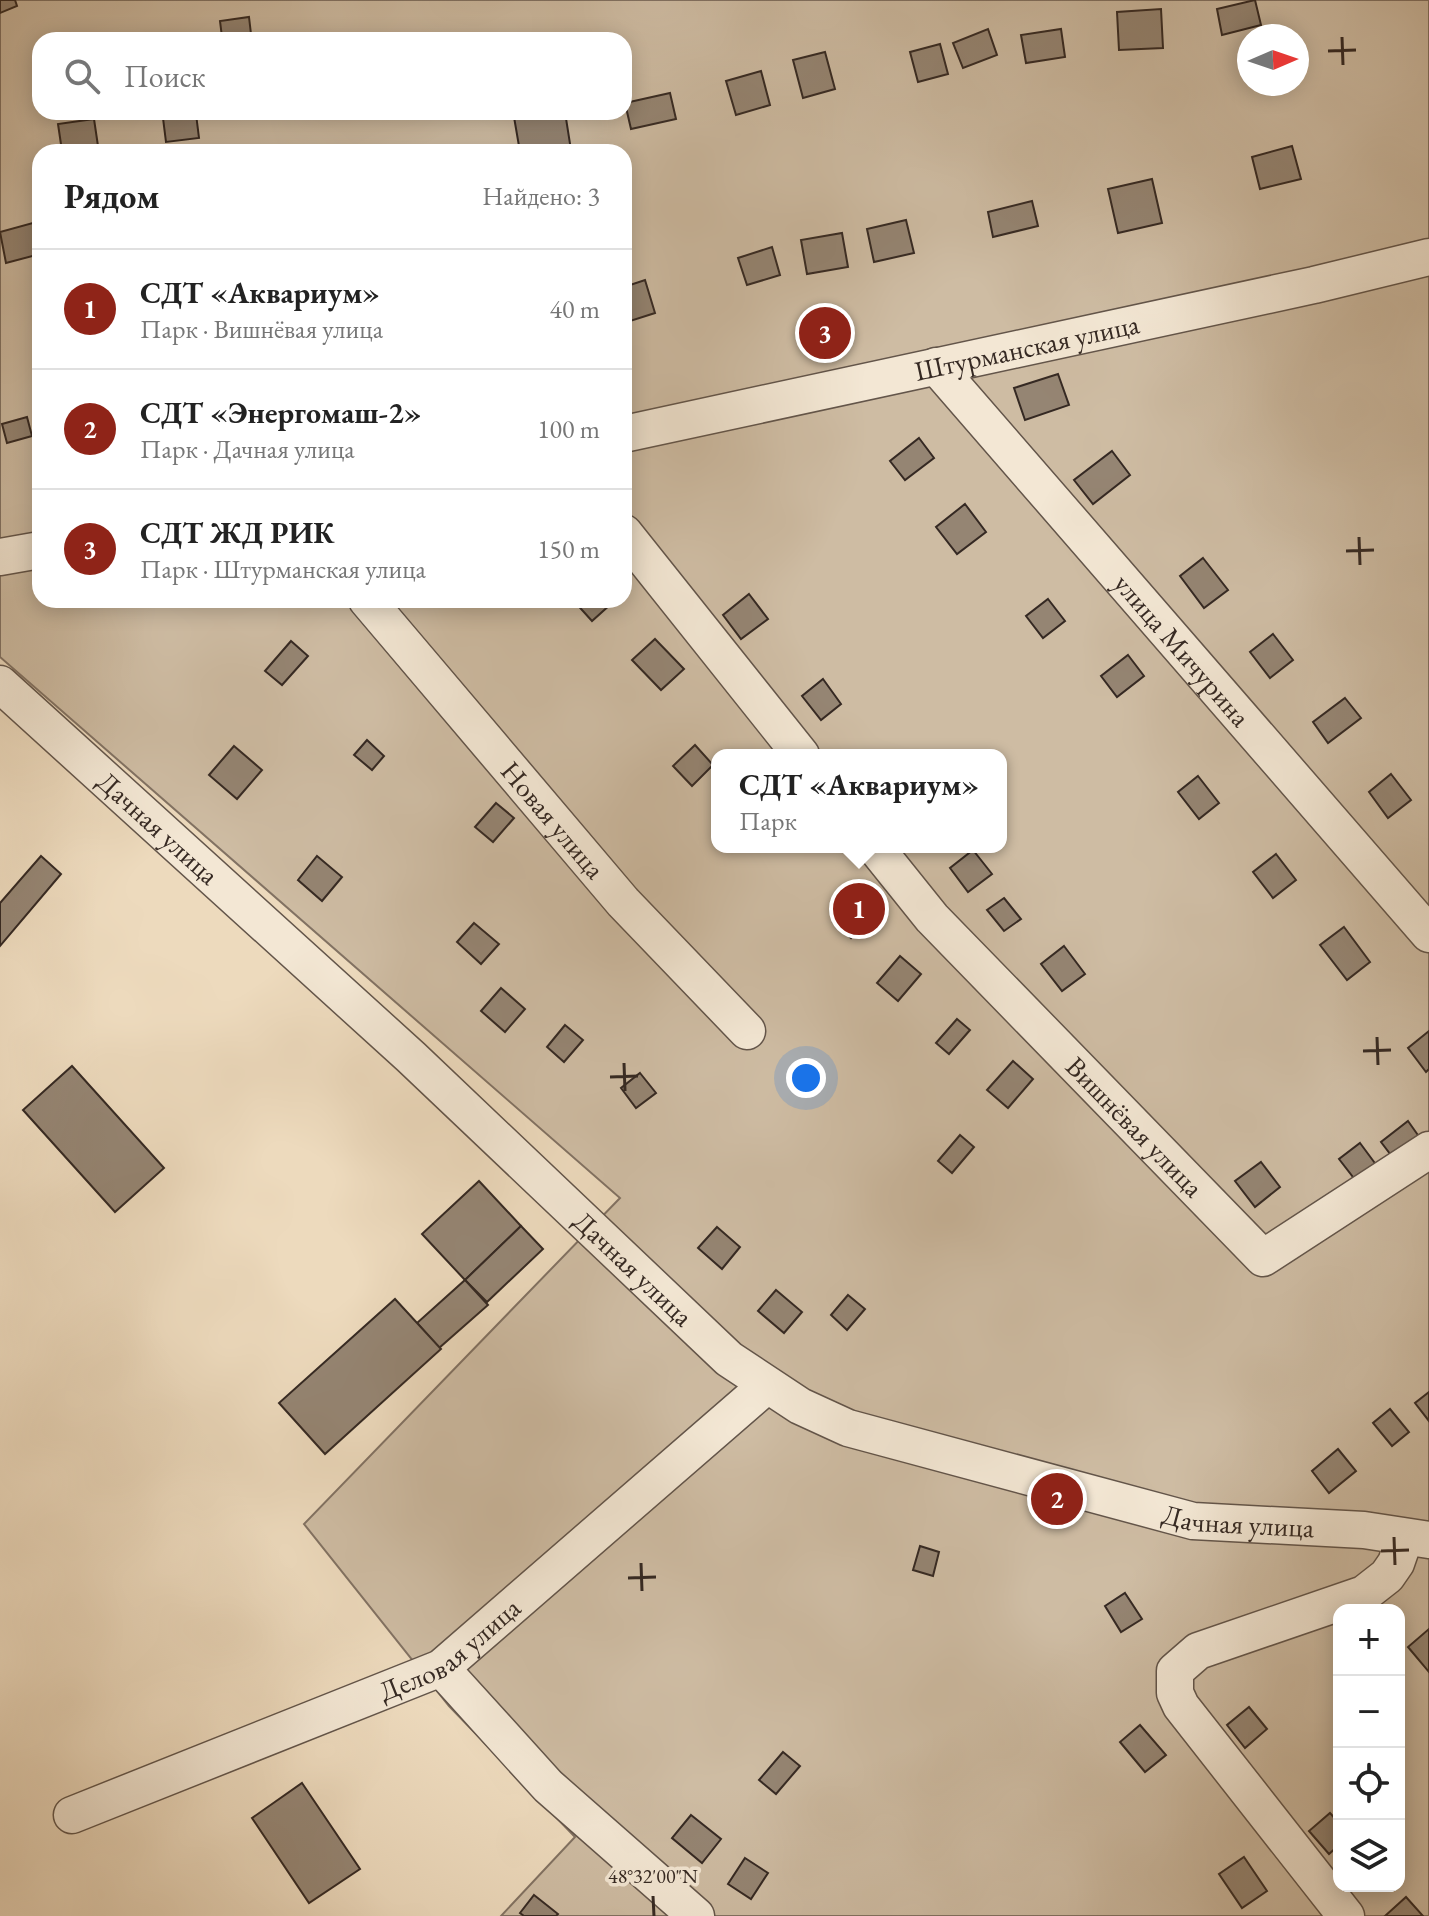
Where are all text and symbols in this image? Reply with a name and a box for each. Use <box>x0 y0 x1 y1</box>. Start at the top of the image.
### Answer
north arrow <box>1237 24 1309 96</box>
search box <box>32 32 632 120</box>
icon: search <box>60 54 104 98</box>
text: Поиск <box>124 57 206 96</box>
text: Рядом <box>64 174 159 218</box>
text: Найдено: 3 <box>482 179 600 213</box>
text: СДТ «Аквариум» <box>140 273 380 312</box>
text: 1 <box>83 292 97 326</box>
text: 40 m <box>550 292 600 326</box>
pin: 3 <box>799 303 851 363</box>
street label: Штурманская улица <box>911 305 1143 389</box>
text: Парк · Вишнёвая улица <box>140 312 383 346</box>
text: СДТ «Энергомаш-2» <box>140 393 421 432</box>
text: 2 <box>83 412 97 446</box>
text: 100 m <box>537 412 600 446</box>
text: Парк · Дачная улица <box>140 432 355 466</box>
text: СДТ ЖД РИК <box>140 513 334 552</box>
text: 3 <box>83 532 97 566</box>
text: 150 m <box>537 532 600 566</box>
text: Парк · Штурманская улица <box>140 552 426 586</box>
street label: улица Мичурина <box>1106 566 1259 734</box>
popup <box>711 749 1007 853</box>
street label: Новая улица <box>493 753 614 887</box>
street label: Дачная улица <box>90 763 228 893</box>
text: СДТ «Аквариум» <box>739 765 979 804</box>
text: Парк <box>739 804 797 838</box>
pin: 1 <box>833 879 885 939</box>
street label: Вишнёвая улица <box>1058 1048 1212 1205</box>
your location <box>786 1058 826 1098</box>
street label: Дачная улица <box>566 1203 702 1334</box>
pin: 2 <box>1031 1469 1083 1529</box>
street label: Дачная улица <box>1158 1496 1316 1545</box>
street label: Деловая улица <box>373 1589 528 1709</box>
map controls <box>1333 1604 1405 1892</box>
button: + <box>1333 1604 1405 1676</box>
button: − <box>1333 1676 1405 1748</box>
button: locate <box>1333 1748 1405 1820</box>
button: layers <box>1333 1820 1405 1892</box>
text: 48°32'00"N <box>608 1863 698 1889</box>

